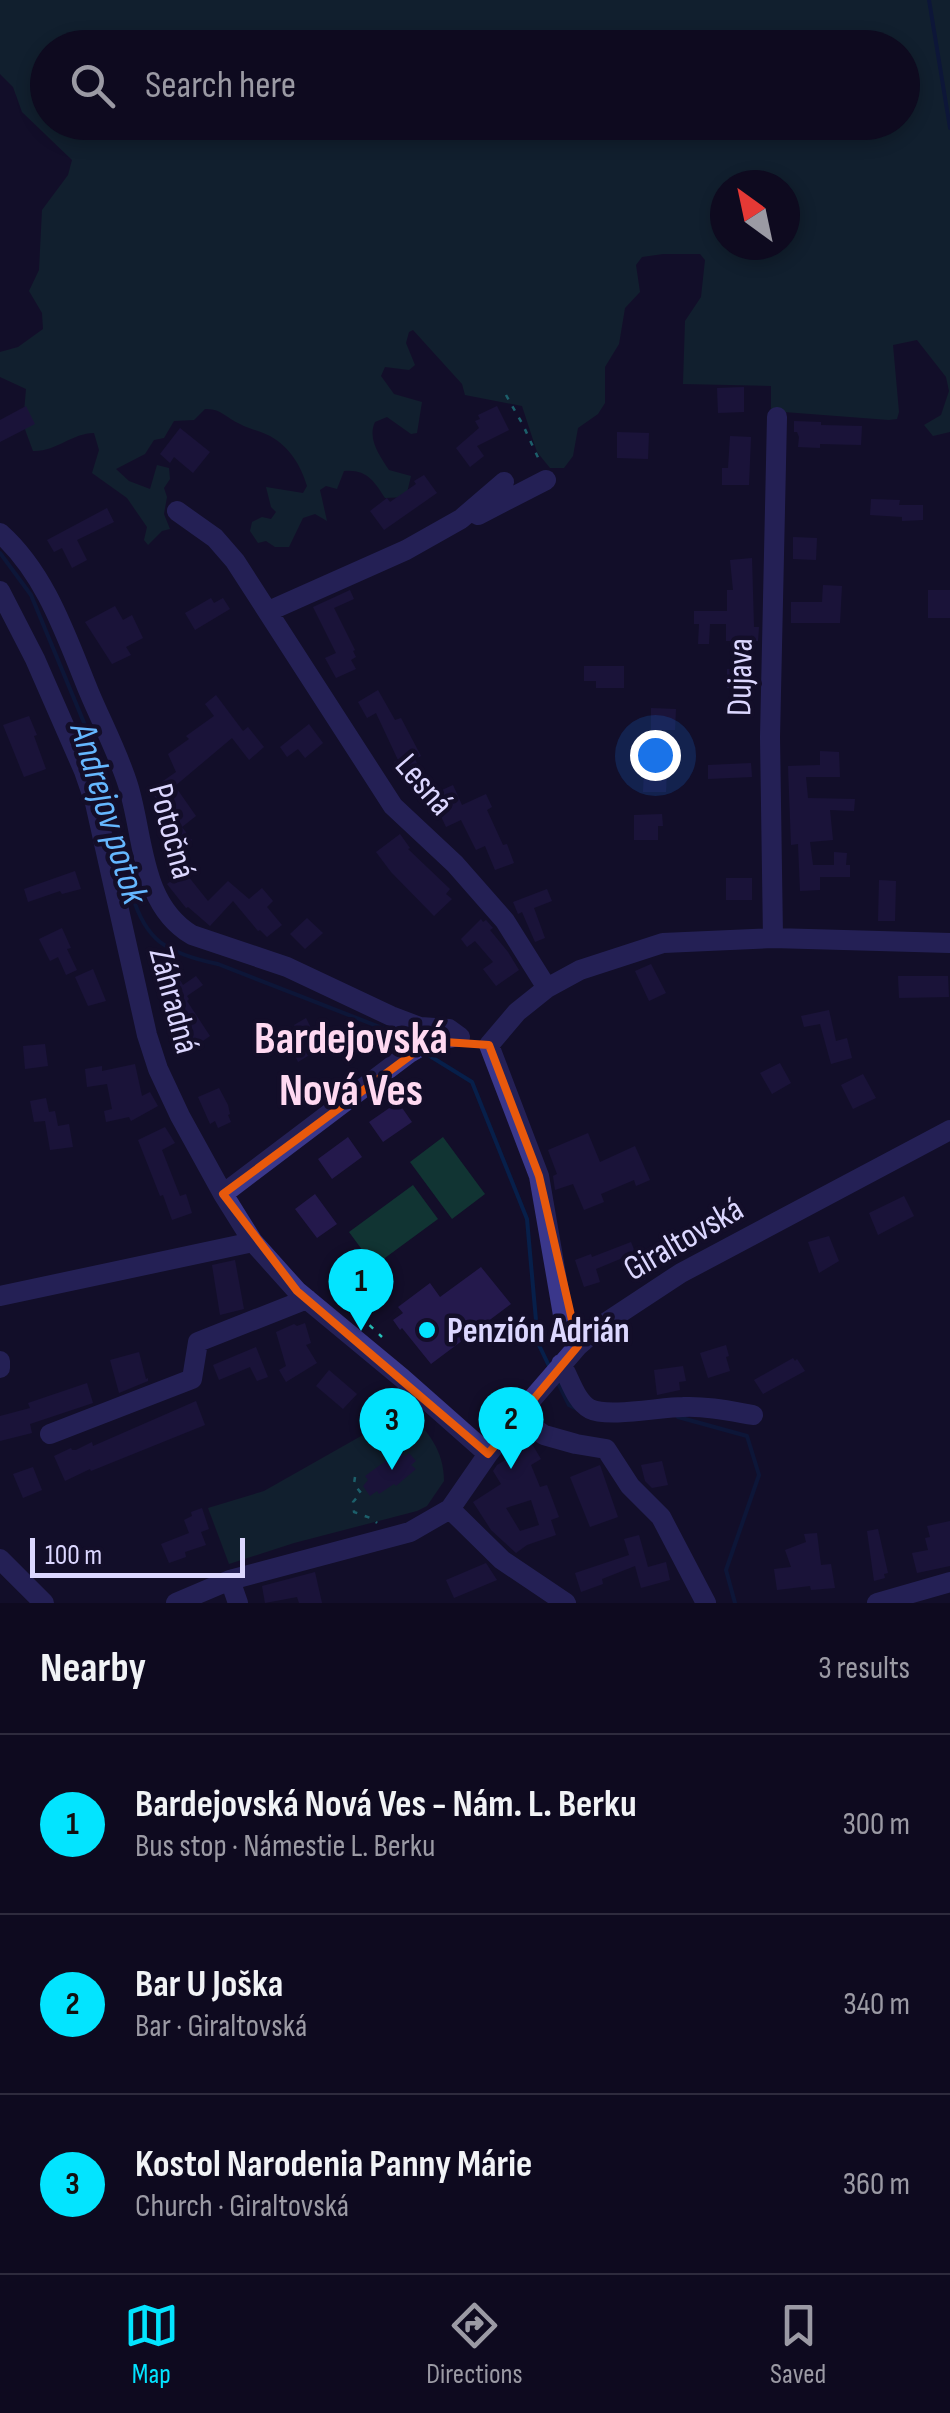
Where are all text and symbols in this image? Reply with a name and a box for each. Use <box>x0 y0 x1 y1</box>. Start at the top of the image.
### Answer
search box <box>30 30 920 140</box>
icon: search <box>65 58 120 113</box>
text: Search here <box>145 63 296 108</box>
north arrow <box>710 170 800 260</box>
street label: Dujava <box>718 638 763 716</box>
water label: Andrejov potok <box>59 716 158 911</box>
your location <box>630 730 681 781</box>
street label: Lesná <box>385 745 462 825</box>
street label: Potočná <box>138 779 205 884</box>
street label: Záhradná <box>139 942 208 1058</box>
district label: Bardejovská Nová Ves <box>254 1012 448 1119</box>
street label: Giraltovská <box>616 1188 751 1291</box>
pin: 1 <box>328 1248 394 1331</box>
place label: Penzión Adrián <box>447 1310 630 1353</box>
marker: Penzión Adrián <box>416 1319 438 1341</box>
pin: 2 <box>478 1386 544 1469</box>
pin: 3 <box>360 1388 424 1470</box>
scale bar <box>30 1533 245 1578</box>
text: 100 m <box>45 1539 102 1572</box>
text: Nearby <box>40 1643 146 1694</box>
text: 3 results <box>818 1649 910 1688</box>
text: Bardejovská Nová Ves - Nám. L. Berku <box>135 1782 637 1827</box>
text: 1 <box>66 1805 79 1844</box>
text: 300 m <box>842 1805 910 1844</box>
text: Bus stop · Námestie L. Berku <box>135 1827 435 1866</box>
text: Bar U Joška <box>135 1962 283 2007</box>
text: 2 <box>65 1985 80 2024</box>
text: 340 m <box>843 1985 910 2024</box>
text: Bar · Giraltovská <box>135 2007 307 2046</box>
text: Kostol Narodenia Panny Márie <box>135 2142 532 2187</box>
text: 3 <box>65 2165 80 2204</box>
text: 360 m <box>843 2165 910 2204</box>
text: Church · Giraltovská <box>135 2187 349 2226</box>
tab: Map <box>124 2298 179 2391</box>
tab: Directions <box>426 2298 523 2391</box>
tab: Saved <box>770 2298 826 2391</box>

